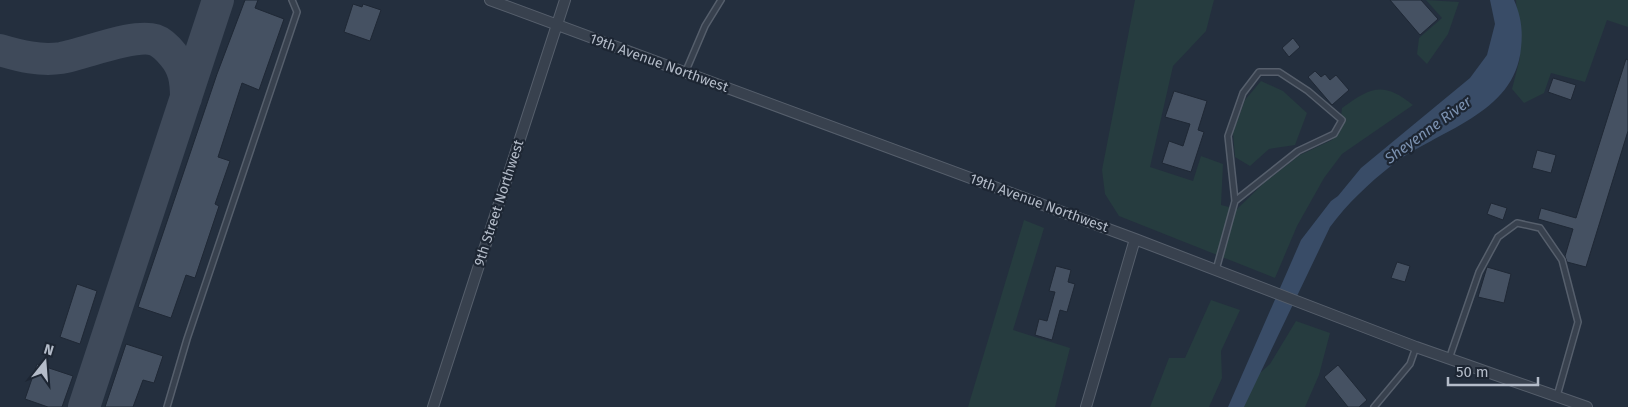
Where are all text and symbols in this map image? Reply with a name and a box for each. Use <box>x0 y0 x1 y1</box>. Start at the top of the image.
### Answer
street label: 19th Avenue Northwest <box>587 30 731 96</box>
water label: Sheyenne River <box>1380 92 1476 168</box>
street label: 9th Street Northwest <box>471 137 528 268</box>
street label: 19th Avenue Northwest <box>967 170 1111 236</box>
north arrow <box>20 337 70 387</box>
text: N <box>42 341 56 360</box>
scale bar <box>1448 354 1538 386</box>
text: 50 m <box>1456 363 1489 381</box>

